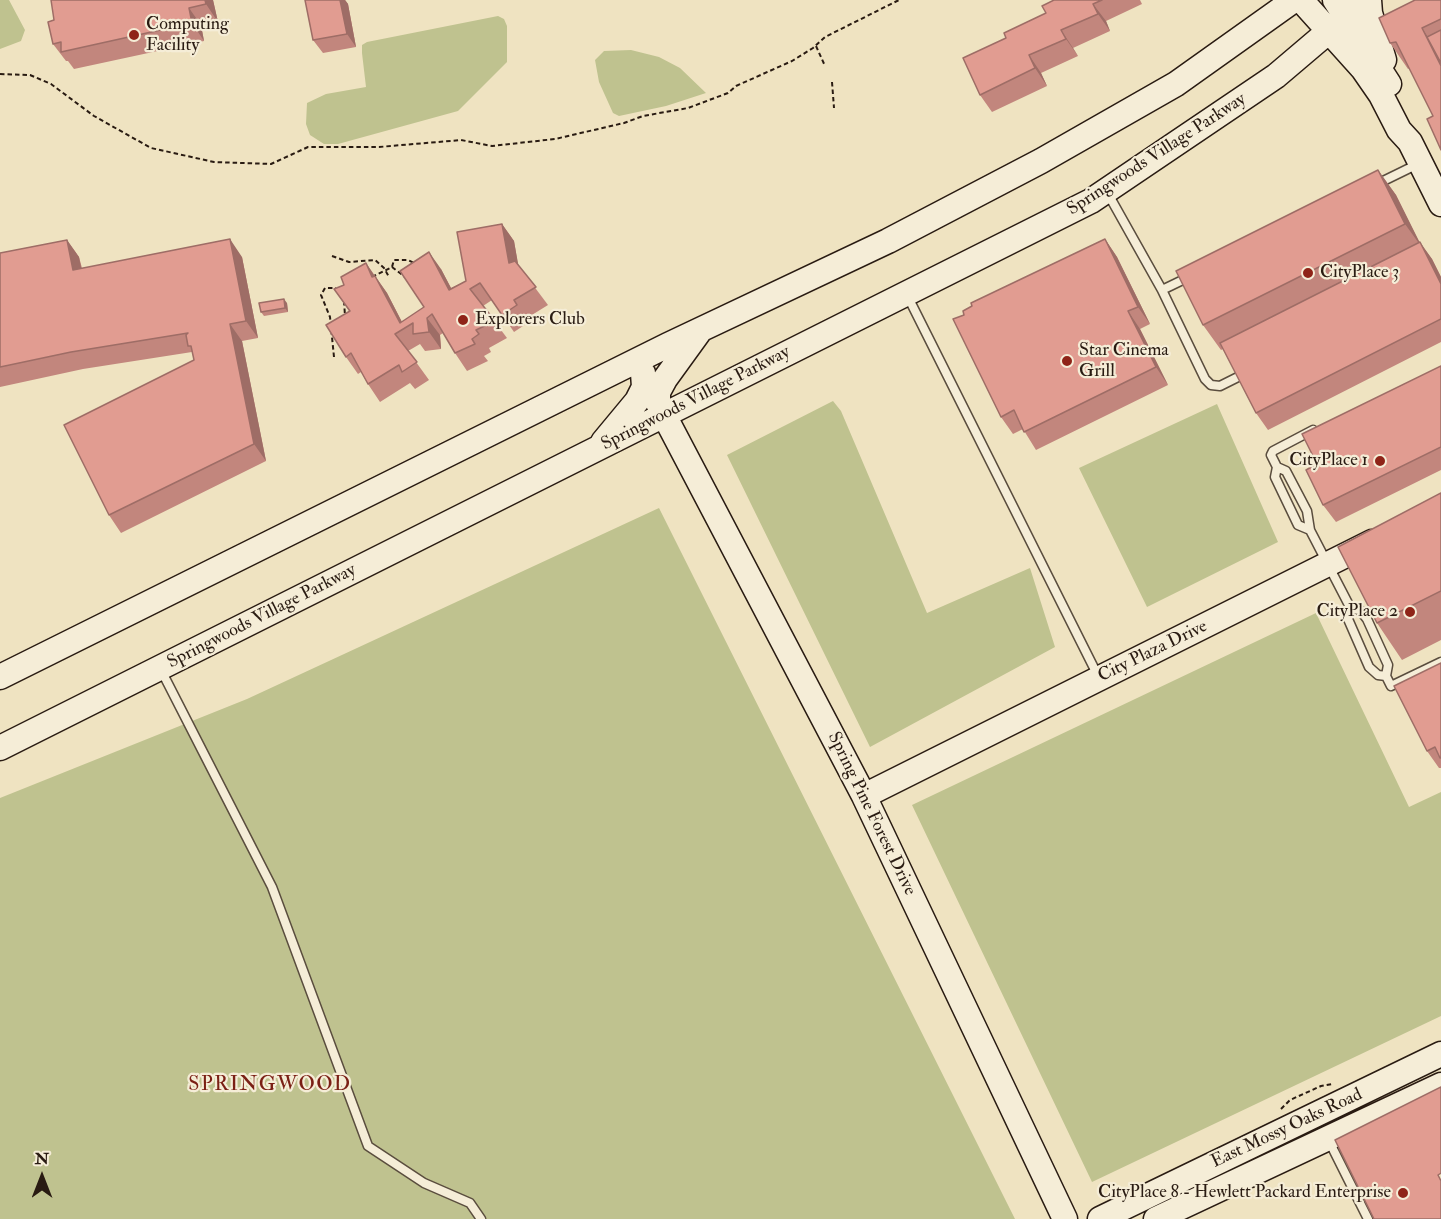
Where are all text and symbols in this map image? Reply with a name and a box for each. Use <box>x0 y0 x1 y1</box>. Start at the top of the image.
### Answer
place label: Computing Facility <box>146 14 229 57</box>
marker: Computing Facility <box>127 28 141 42</box>
street label: Springwoods Village Parkway <box>1064 89 1250 221</box>
place label: CityPlace 3 <box>1320 262 1399 284</box>
marker: CityPlace 3 <box>1301 266 1315 280</box>
place label: Explorers Club <box>475 309 585 331</box>
marker: Explorers Club <box>456 313 470 327</box>
place label: Star Cinema Grill <box>1079 340 1169 382</box>
street label: Springwoods Village Parkway <box>598 342 794 456</box>
marker: Star Cinema Grill <box>1060 354 1074 368</box>
place label: CityPlace 1 <box>1289 450 1368 472</box>
marker: CityPlace 1 <box>1373 454 1387 468</box>
street label: Springwoods Village Parkway <box>164 560 360 674</box>
place label: CityPlace 2 <box>1317 601 1398 623</box>
marker: CityPlace 2 <box>1403 605 1417 619</box>
street label: City Plaza Drive <box>1095 616 1211 688</box>
street label: Spring Pine Forest Drive <box>822 729 920 899</box>
district label: SPRINGWOOD <box>188 1074 352 1098</box>
street label: East Mossy Oaks Road <box>1208 1085 1366 1173</box>
north arrow <box>12 1147 72 1207</box>
text: N <box>35 1149 49 1169</box>
place label: CityPlace 8 - Hewlett Packard Enterprise <box>1098 1182 1391 1204</box>
marker: CityPlace 8 - Hewlett Packard Enterprise <box>1396 1186 1410 1200</box>

